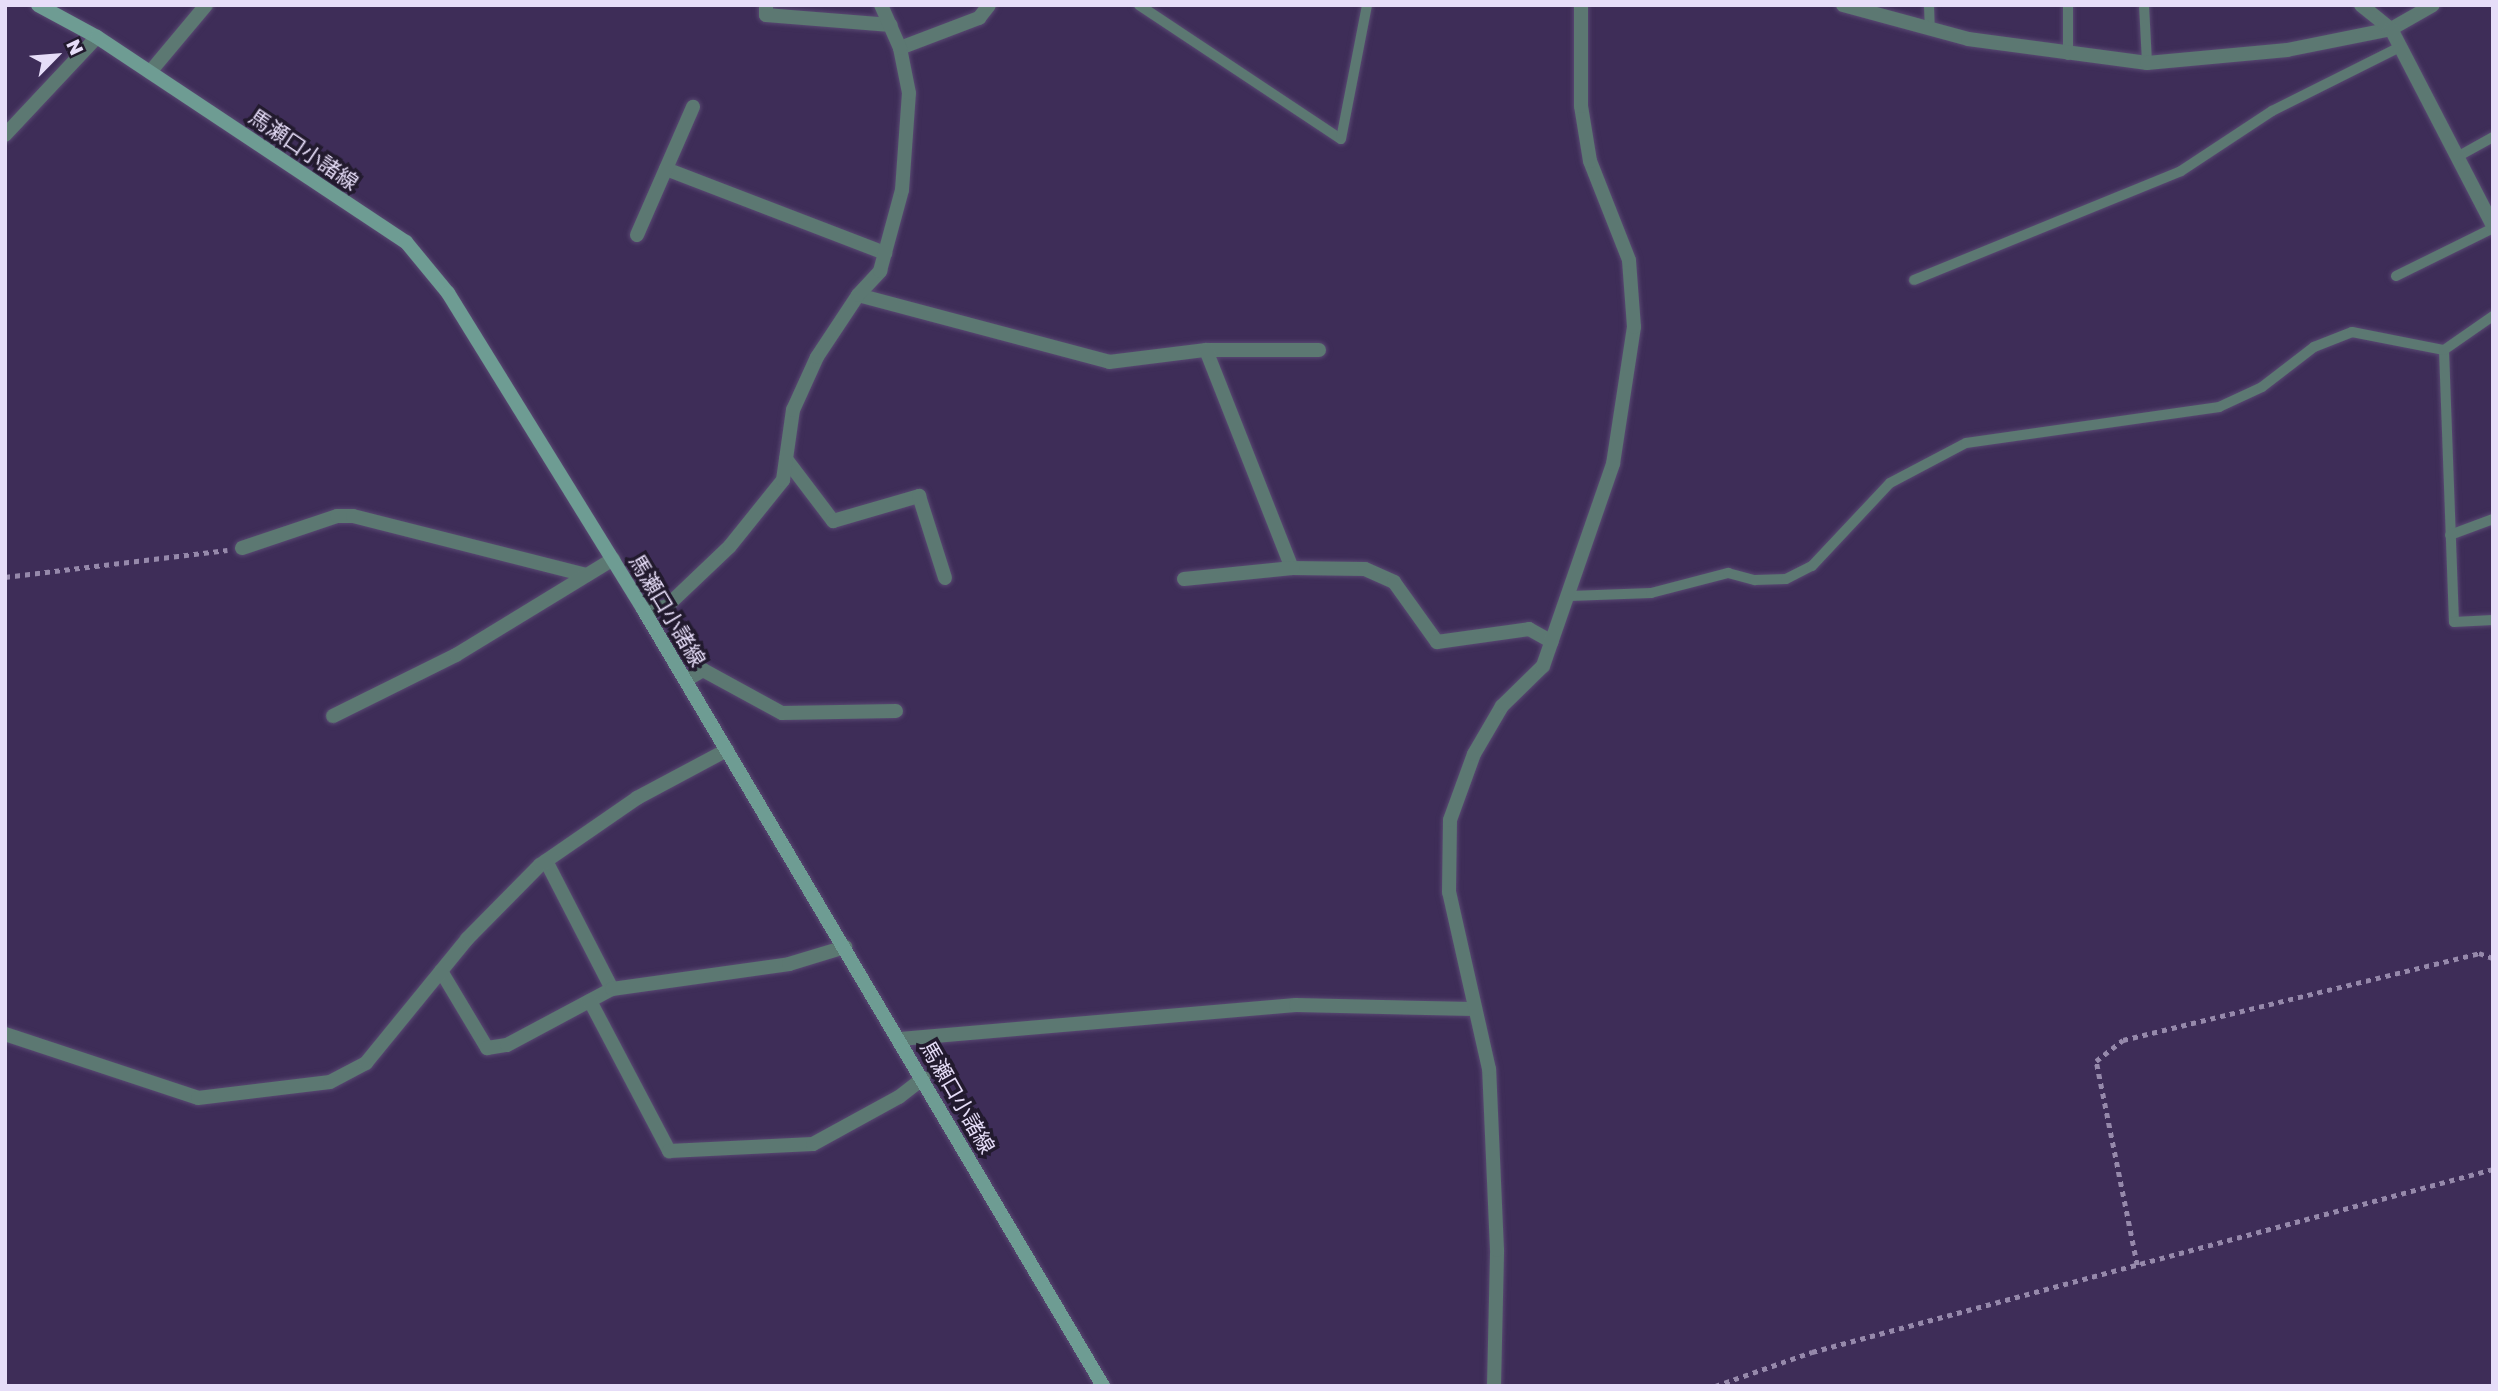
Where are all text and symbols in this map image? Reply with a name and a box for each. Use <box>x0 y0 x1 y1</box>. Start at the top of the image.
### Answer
north arrow <box>21 21 91 91</box>
text: N <box>62 35 89 58</box>
street label: 馬瀬口小諸線 <box>245 103 363 195</box>
street label: 馬瀬口小諸線 <box>625 550 711 670</box>
street label: 馬瀬口小諸線 <box>916 1036 1000 1158</box>

